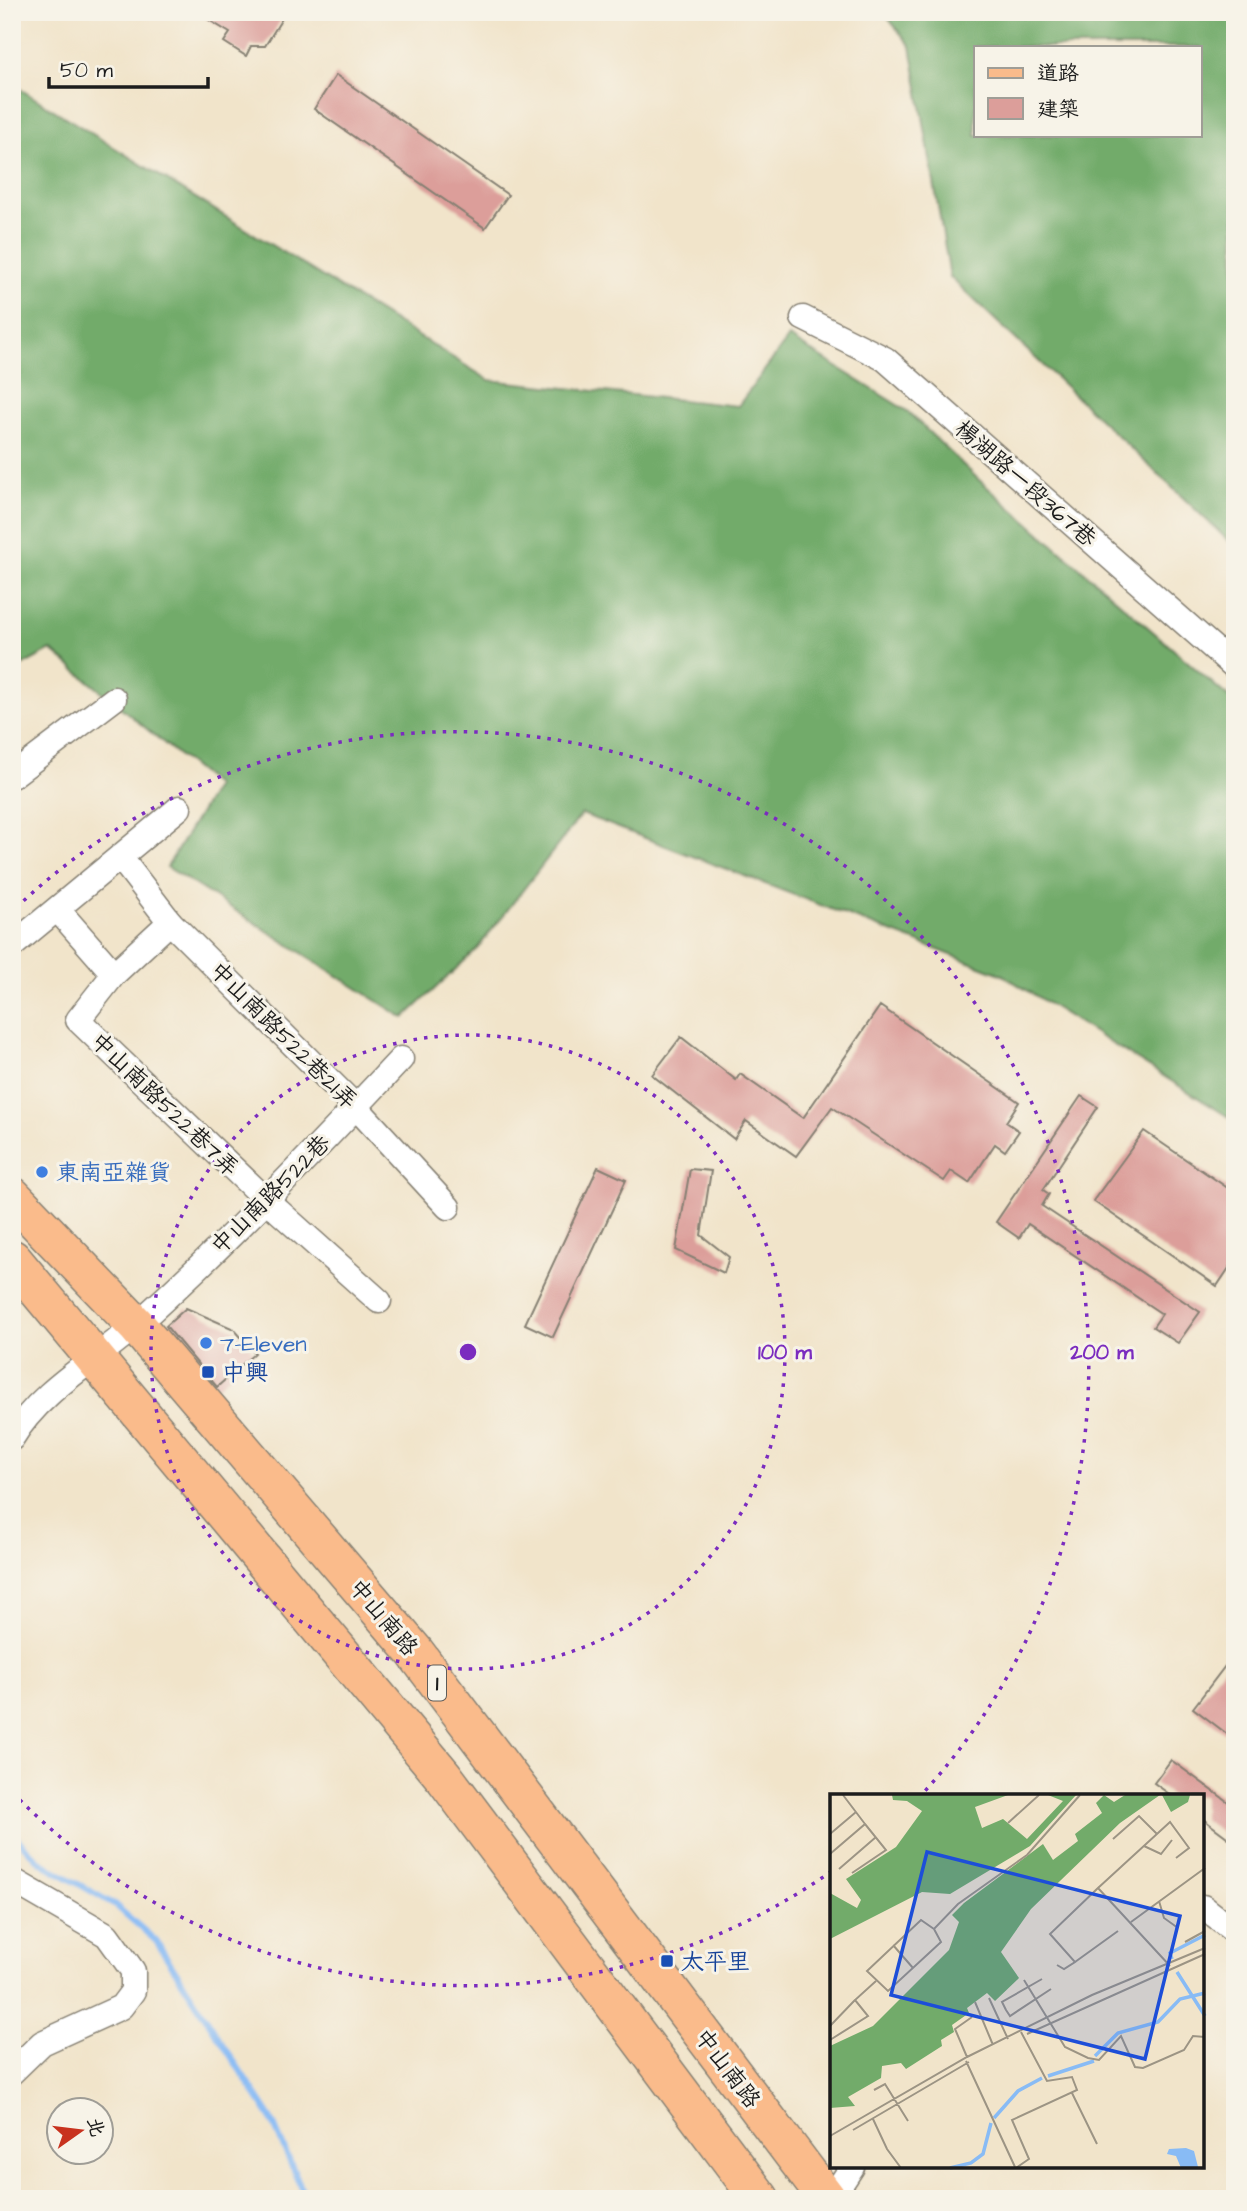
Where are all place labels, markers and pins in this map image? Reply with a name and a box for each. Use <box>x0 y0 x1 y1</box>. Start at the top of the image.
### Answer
place label: 東南亞雜貨 <box>56 1157 171 1189</box>
marker: 東南亞雜貨 <box>34 1164 50 1180</box>
place label: 7-Eleven <box>220 1328 307 1360</box>
marker: 7-Eleven <box>198 1335 214 1351</box>
centre of rings <box>456 1340 480 1364</box>
place label: 中興 <box>222 1357 268 1389</box>
marker: 中興 <box>200 1364 216 1380</box>
place label: 太平里 <box>681 1946 750 1978</box>
marker: 太平里 <box>659 1953 675 1969</box>

